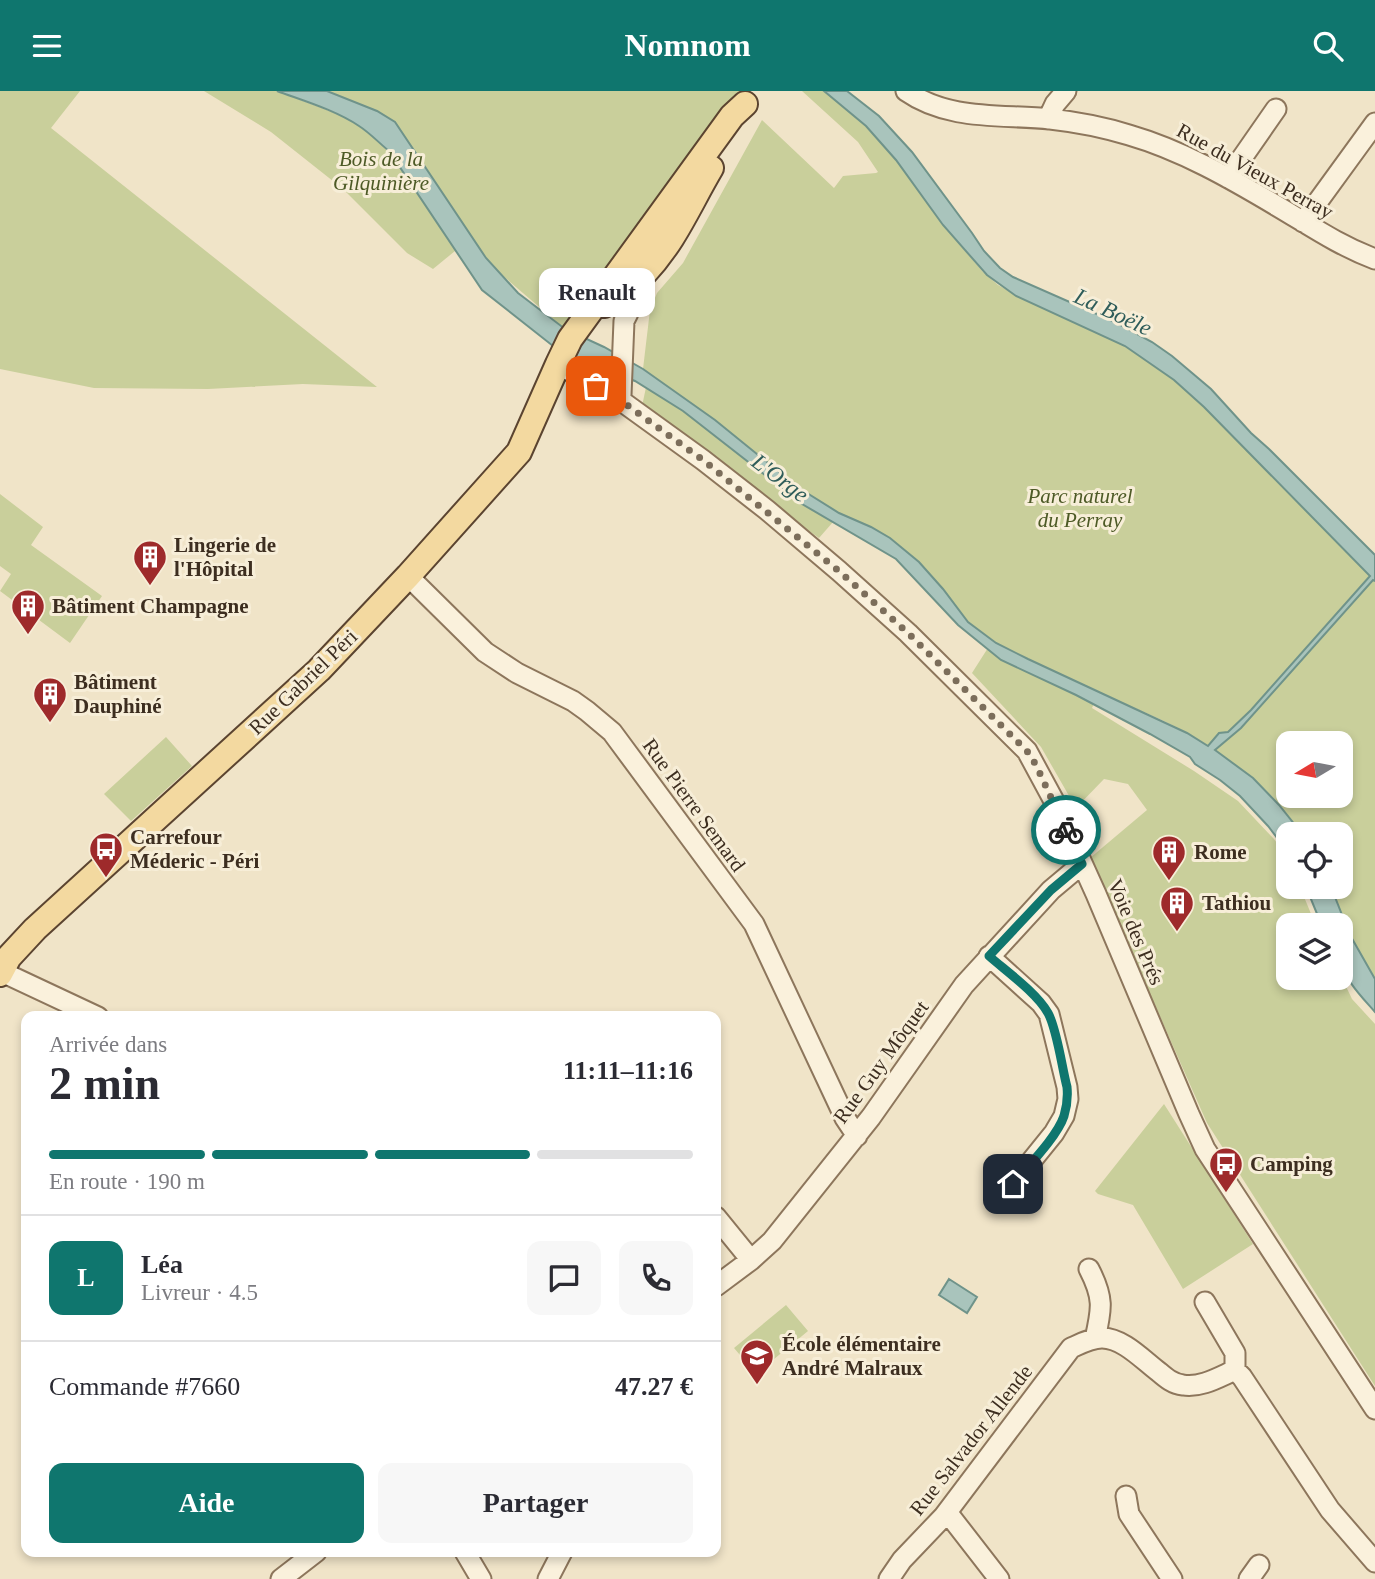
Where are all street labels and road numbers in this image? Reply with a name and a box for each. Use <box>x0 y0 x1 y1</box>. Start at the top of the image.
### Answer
street label: Rue du Vieux Perray <box>1173 118 1338 224</box>
street label: Rue Gabriel Péri <box>244 624 362 740</box>
street label: Rue Pierre Semard <box>638 734 751 877</box>
street label: Voie des Prés <box>1103 875 1169 989</box>
street label: Rue Guy Môquet <box>828 996 934 1128</box>
street label: Rue Salvador Allende <box>905 1360 1037 1520</box>

